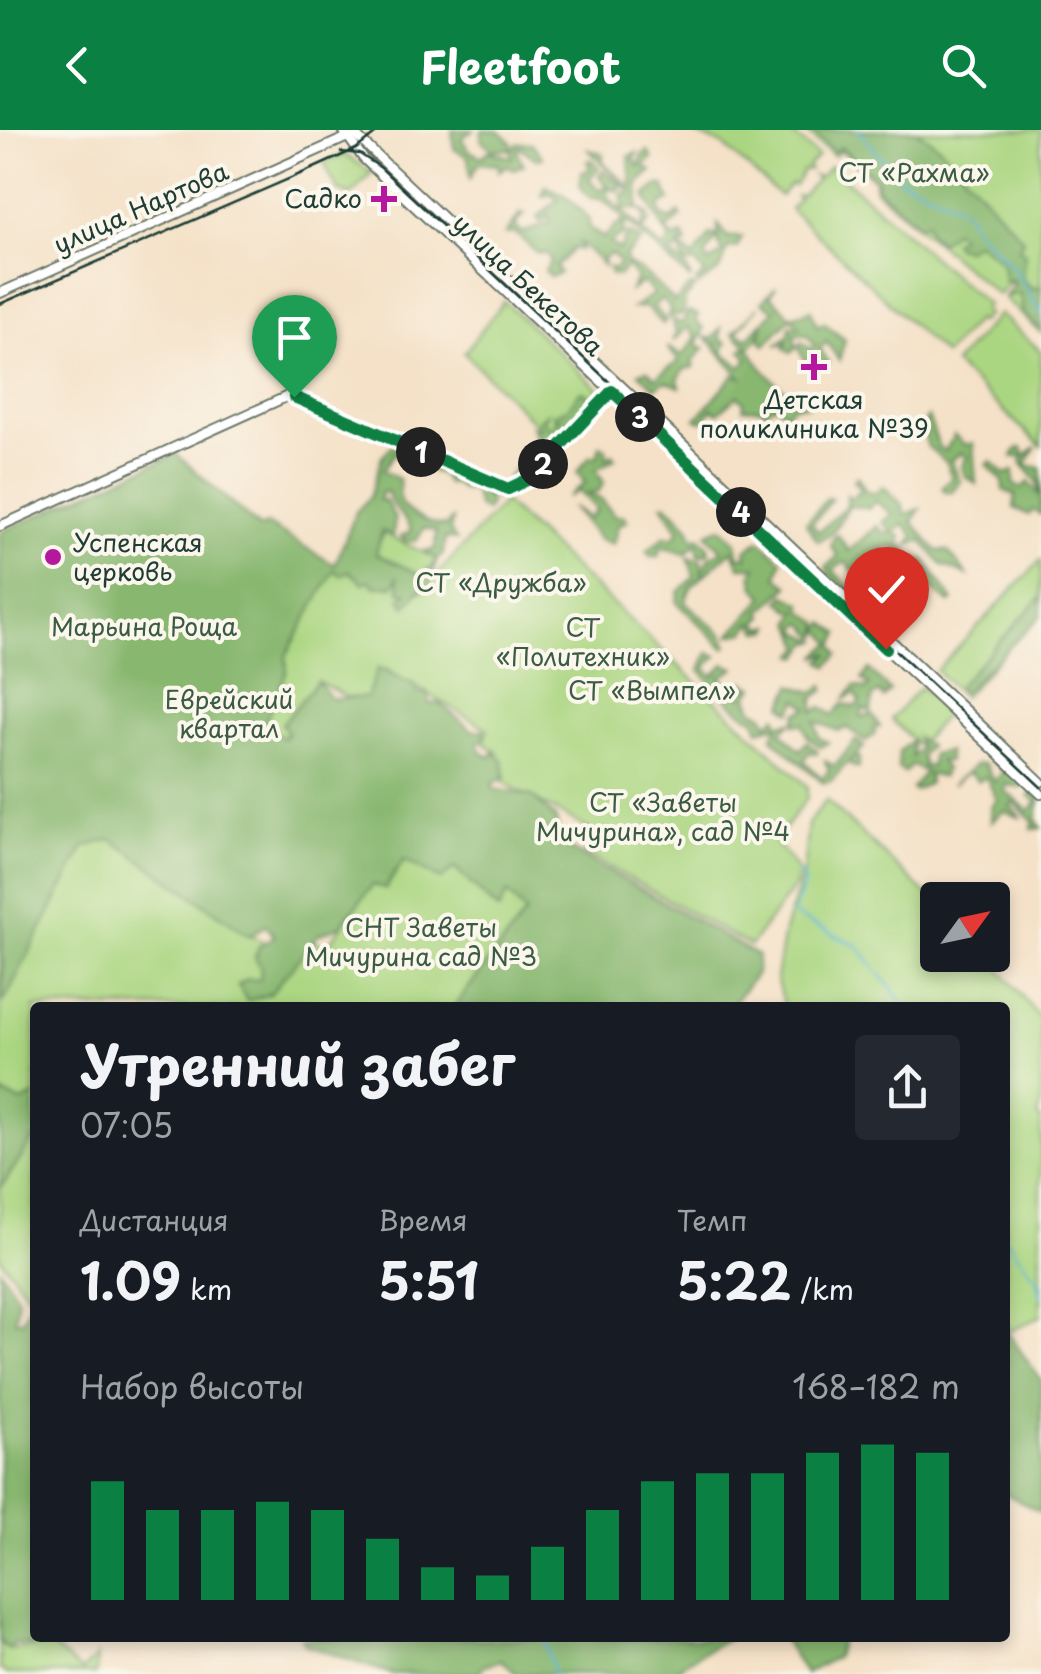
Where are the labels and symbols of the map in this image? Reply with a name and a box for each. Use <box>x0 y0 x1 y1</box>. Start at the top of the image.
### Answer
street label: улица Нартова <box>47 151 235 263</box>
park label: СТ «Рахма» <box>838 153 990 191</box>
place label: Садко <box>284 179 362 217</box>
marker: Садко <box>371 186 397 212</box>
street label: улица Бекетова <box>445 204 613 365</box>
pin <box>252 295 337 398</box>
marker: Детская поликлиника №39 <box>801 354 827 380</box>
place label: Детская поликлиника №39 <box>699 380 929 447</box>
pin: 3 <box>615 392 665 442</box>
pin: 1 <box>396 427 446 477</box>
pin: 2 <box>518 439 568 489</box>
pin: 4 <box>716 487 766 537</box>
place label: Успенская церковь <box>73 523 203 590</box>
marker: Успенская церковь <box>42 546 64 568</box>
pin <box>844 547 929 650</box>
park label: СТ «Дружба» <box>415 563 587 601</box>
park label: Марьина Роща <box>51 607 238 645</box>
park label: СТ «Политехник» <box>496 608 670 675</box>
park label: СТ «Вымпел» <box>568 671 736 709</box>
park label: Еврейский квартал <box>165 680 293 747</box>
park label: СТ «Заветы Мичурина», сад №4 <box>536 783 790 850</box>
north arrow <box>920 882 1010 972</box>
park label: СНТ Заветы Мичурина сад №3 <box>305 908 537 975</box>

